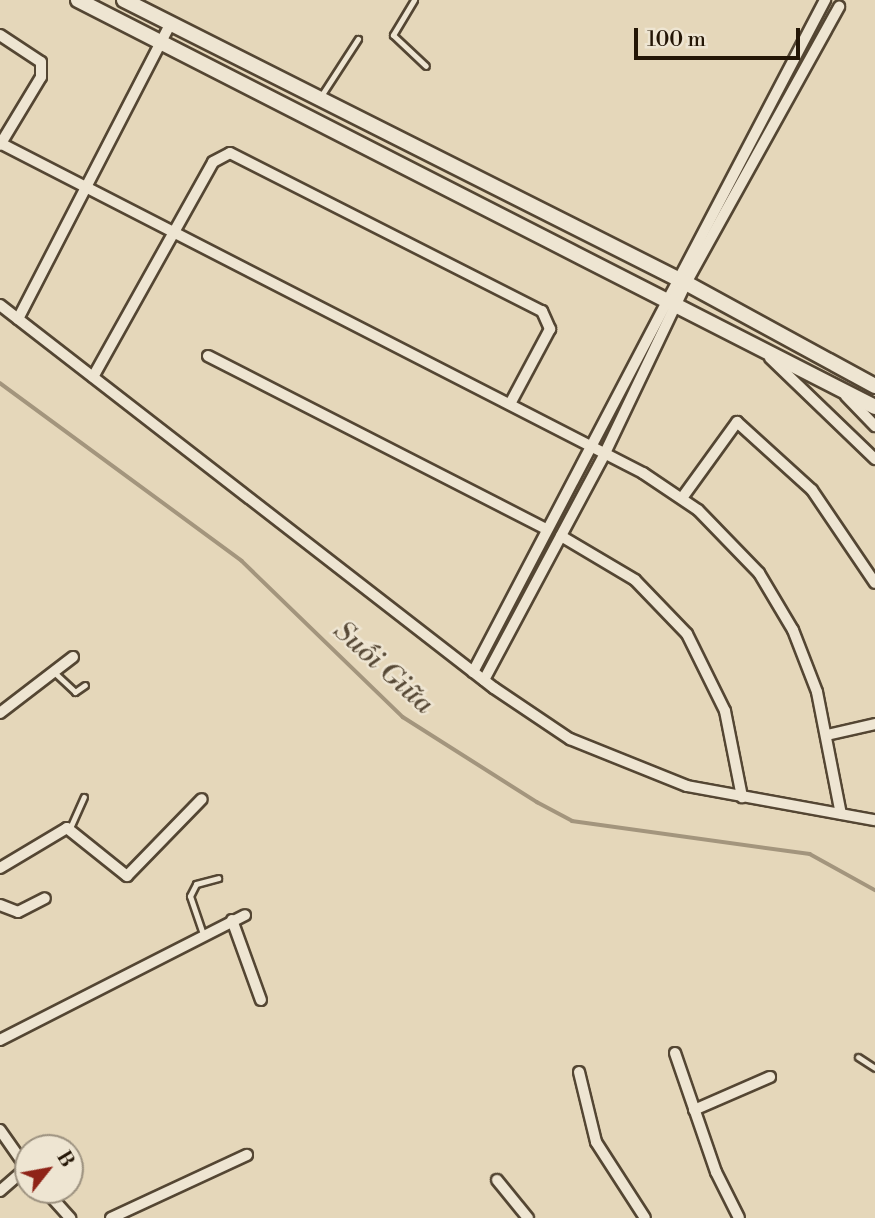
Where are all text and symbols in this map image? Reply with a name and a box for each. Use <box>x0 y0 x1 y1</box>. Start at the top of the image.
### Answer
scale bar <box>637 14 803 58</box>
text: 100 m <box>647 27 706 53</box>
water label: Suối Giữa <box>326 615 440 721</box>
north arrow <box>14 1134 84 1204</box>
text: B <box>51 1147 79 1172</box>

